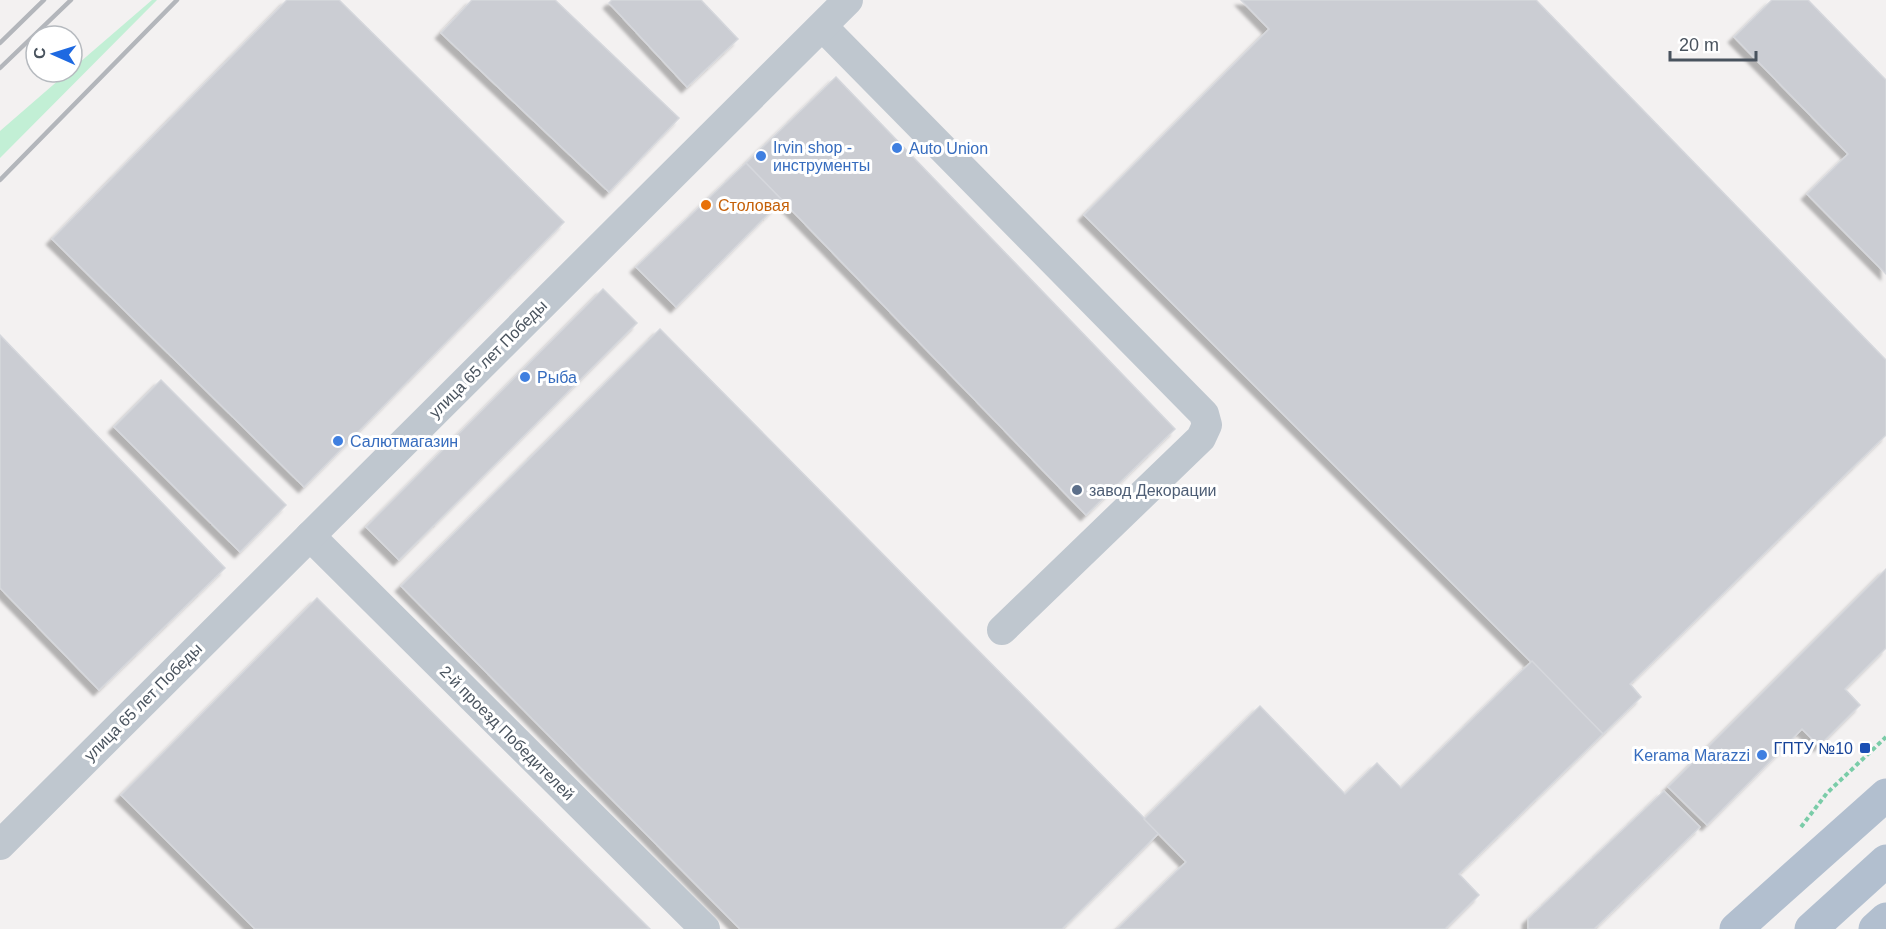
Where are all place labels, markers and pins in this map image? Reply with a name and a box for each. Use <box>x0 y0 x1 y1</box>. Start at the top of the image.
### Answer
place label: Irvin shop - инструменты <box>773 139 870 174</box>
place label: Auto Union <box>909 140 988 157</box>
marker: Auto Union <box>890 141 904 155</box>
marker: Irvin shop - инструменты <box>754 149 768 163</box>
place label: Столовая <box>718 197 790 214</box>
marker: Столовая <box>699 198 713 212</box>
place label: Рыба <box>537 369 577 386</box>
marker: Рыба <box>518 370 532 384</box>
place label: Салютмагазин <box>350 433 458 450</box>
marker: Салютмагазин <box>331 434 345 448</box>
place label: завод Декорации <box>1089 482 1217 499</box>
marker: завод Декорации <box>1070 483 1084 497</box>
place label: ГПТУ №10 <box>1773 740 1853 757</box>
marker: ГПТУ №10 <box>1858 741 1872 755</box>
place label: Kerama Marazzi <box>1634 747 1750 764</box>
marker: Kerama Marazzi <box>1755 748 1769 762</box>

